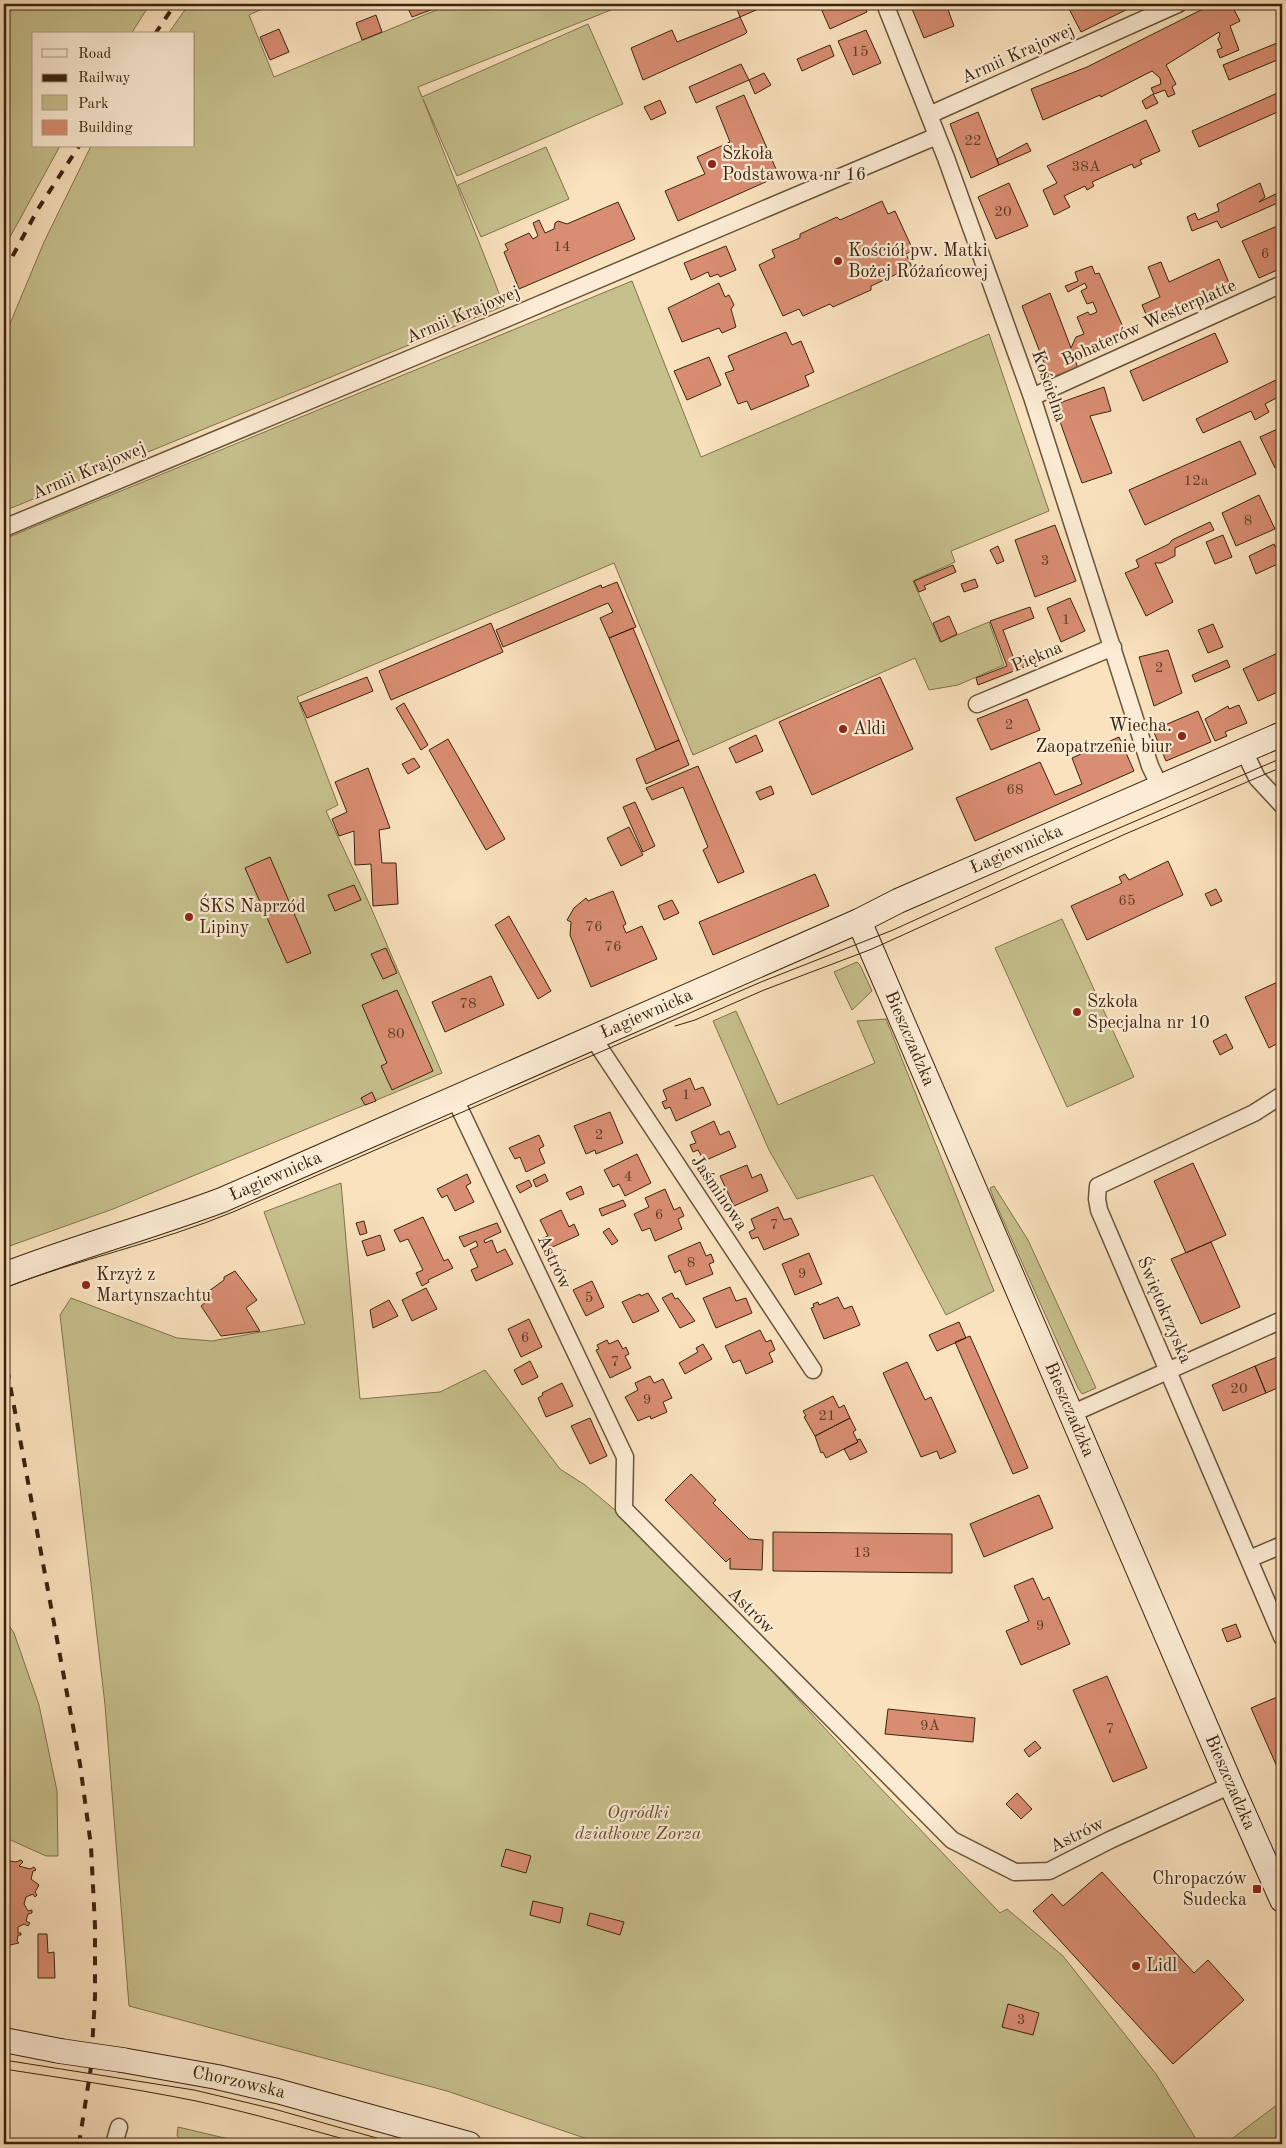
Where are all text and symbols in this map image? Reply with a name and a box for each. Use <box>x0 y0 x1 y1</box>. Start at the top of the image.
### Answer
street label: Armii Krajowej <box>959 21 1077 87</box>
legend <box>32 32 195 148</box>
house number: 15 <box>851 45 869 60</box>
text: Road <box>78 47 112 62</box>
text: Railway <box>78 71 131 86</box>
text: Park <box>78 97 109 112</box>
text: Building <box>78 121 133 136</box>
house number: 22 <box>964 134 982 149</box>
place label: Szkoła Podstawowa nr 16 <box>722 145 866 184</box>
marker: Szkoła Podstawowa nr 16 <box>706 158 718 170</box>
house number: 38A <box>1072 160 1101 175</box>
house number: 20 <box>994 205 1012 220</box>
house number: 14 <box>553 240 571 255</box>
place label: Kościół pw. Matki Bożej Różańcowej <box>848 242 988 281</box>
house number: 6 <box>1261 247 1269 262</box>
marker: Kościół pw. Matki Bożej Różańcowej <box>832 255 844 267</box>
street label: Bohaterów Westerplatte <box>1059 276 1239 370</box>
street label: Armii Krajowej <box>404 283 522 347</box>
street label: Kościelna <box>1028 348 1070 424</box>
street label: Armii Krajowej <box>30 439 148 503</box>
house number: 12a <box>1184 474 1209 489</box>
house number: 8 <box>1244 514 1252 529</box>
house number: 3 <box>1041 554 1049 569</box>
house number: 1 <box>1062 613 1070 628</box>
street label: Piękna <box>1009 638 1065 676</box>
house number: 2 <box>1155 661 1163 676</box>
place label: Wiecha. Zaopatrzenie biur <box>1035 717 1173 756</box>
house number: 2 <box>1005 718 1013 733</box>
place label: Aldi <box>853 720 886 738</box>
marker: Aldi <box>837 723 849 735</box>
marker: Wiecha. Zaopatrzenie biur <box>1176 730 1188 742</box>
house number: 68 <box>1006 783 1024 798</box>
street label: Łagiewnicka <box>968 821 1066 877</box>
place label: ŚKS Naprzód Lipiny <box>199 893 306 937</box>
house number: 65 <box>1118 894 1136 909</box>
marker: ŚKS Naprzód Lipiny <box>183 911 195 923</box>
house number: 76 <box>585 920 603 935</box>
house number: 76 <box>604 940 622 955</box>
street label: Łagiewnicka <box>598 986 696 1042</box>
street label: Bieszczadzka <box>881 988 938 1089</box>
place label: Szkoła Specjalna nr 10 <box>1087 993 1210 1032</box>
house number: 78 <box>459 997 477 1012</box>
marker: Szkoła Specjalna nr 10 <box>1071 1006 1083 1018</box>
house number: 80 <box>387 1027 405 1042</box>
house number: 1 <box>682 1088 690 1103</box>
house number: 2 <box>595 1128 603 1143</box>
street label: Łagiewnicka <box>227 1148 325 1205</box>
street label: Jaśminowa <box>687 1152 751 1234</box>
house number: 4 <box>624 1170 632 1185</box>
house number: 6 <box>655 1208 663 1223</box>
house number: 7 <box>770 1218 778 1233</box>
street label: Astrów <box>534 1232 574 1292</box>
street label: Świętokrzyska <box>1133 1252 1199 1366</box>
house number: 8 <box>687 1256 695 1271</box>
place label: Krzyż z Martynszachtu <box>96 1266 211 1305</box>
house number: 9 <box>798 1267 806 1282</box>
marker: Krzyż z Martynszachtu <box>80 1279 92 1291</box>
house number: 5 <box>585 1291 593 1306</box>
house number: 6 <box>521 1331 529 1346</box>
house number: 7 <box>611 1355 619 1370</box>
street label: Bieszczadzka <box>1041 1359 1098 1460</box>
house number: 20 <box>1230 1382 1248 1397</box>
house number: 9 <box>643 1393 651 1408</box>
house number: 21 <box>818 1409 836 1424</box>
house number: 13 <box>853 1546 871 1561</box>
street label: Astrów <box>724 1584 778 1638</box>
house number: 9 <box>1036 1619 1044 1634</box>
house number: 9A <box>920 1719 941 1734</box>
house number: 7 <box>1106 1722 1114 1737</box>
street label: Bieszczadzka <box>1202 1732 1259 1833</box>
park label: Ogródki działkowe Zorza <box>575 1804 702 1843</box>
street label: Astrów <box>1047 1814 1107 1856</box>
place label: Chropaczów Sudecka <box>1152 1870 1247 1909</box>
marker: Chropaczów Sudecka <box>1251 1883 1263 1895</box>
place label: Lidl <box>1146 1957 1177 1975</box>
marker: Lidl <box>1130 1960 1142 1972</box>
house number: 3 <box>1017 2013 1025 2028</box>
street label: Chorzowska <box>191 2064 287 2102</box>

